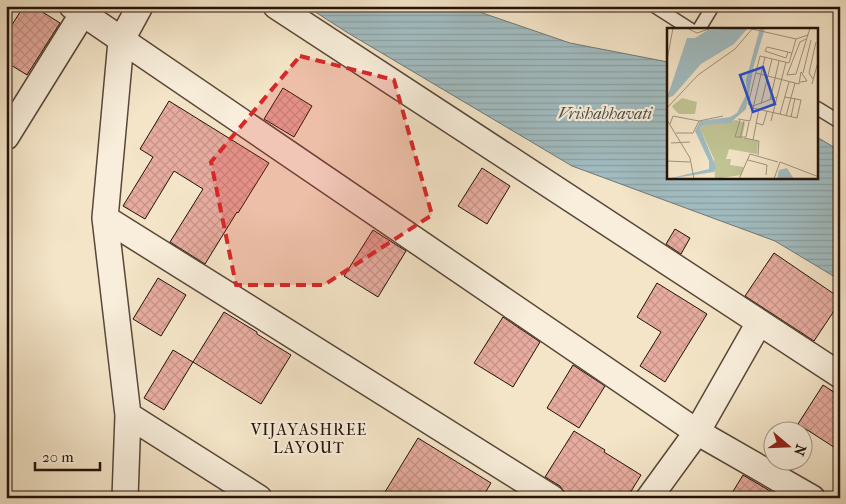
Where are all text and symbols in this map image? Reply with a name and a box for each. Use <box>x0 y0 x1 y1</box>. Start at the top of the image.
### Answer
inset map <box>667 28 818 179</box>
water label: Vrishabhavati <box>558 104 653 123</box>
district label: VIJAYASHREE LAYOUT <box>250 420 367 457</box>
north arrow <box>764 422 814 472</box>
scale bar <box>35 439 100 471</box>
text: N <box>790 442 810 458</box>
text: 20 m <box>42 448 74 466</box>

